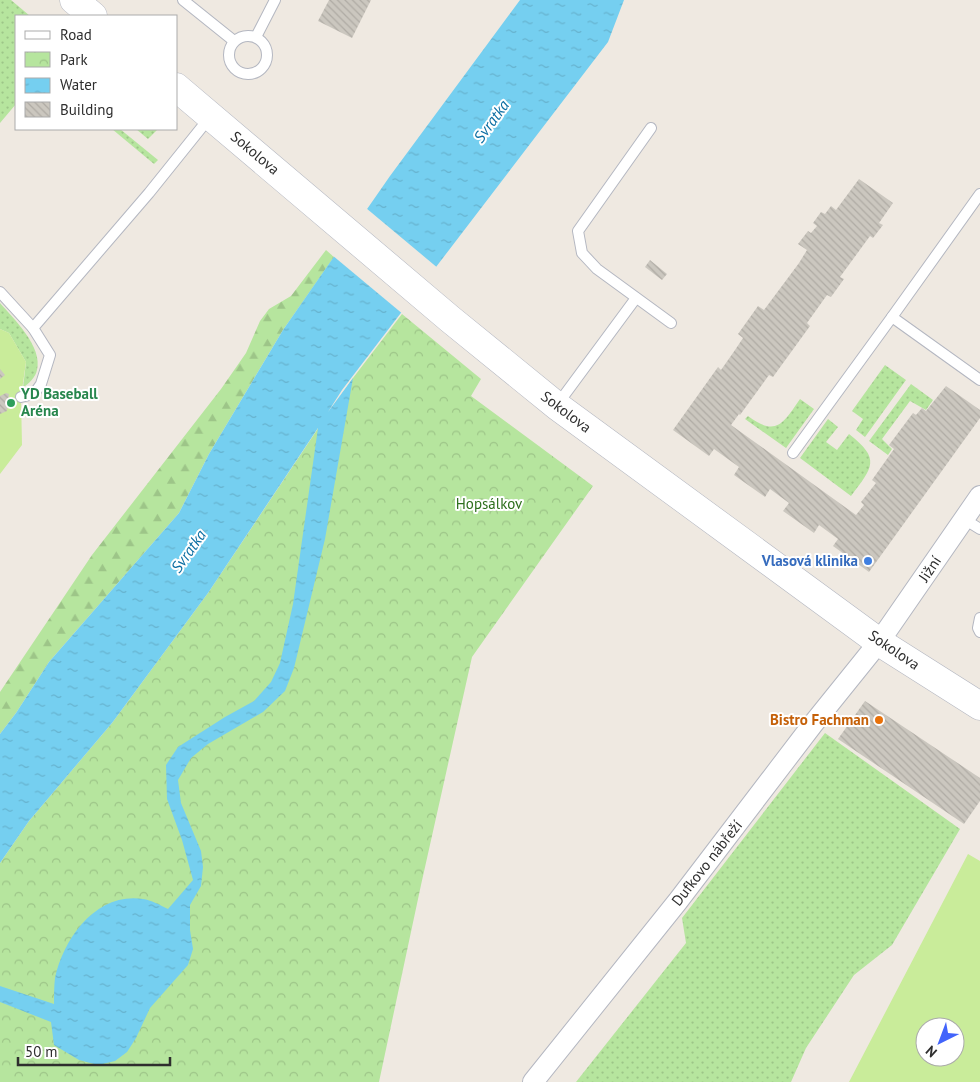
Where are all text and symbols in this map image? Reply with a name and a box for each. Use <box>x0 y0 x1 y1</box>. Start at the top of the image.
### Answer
legend <box>15 15 178 130</box>
text: Road <box>60 25 92 44</box>
text: Park <box>60 50 88 69</box>
text: Water <box>60 75 97 94</box>
water label: Svratka <box>469 96 513 146</box>
text: Building <box>60 100 114 119</box>
street label: Sokolova <box>227 127 284 179</box>
place label: YD Baseball Aréna <box>20 384 98 420</box>
street label: Sokolova <box>537 387 595 437</box>
marker: YD Baseball Aréna <box>5 397 17 409</box>
park label: Hopsálkov <box>456 494 523 513</box>
water label: Svratka <box>166 526 210 576</box>
place label: Vlasová klinika <box>761 551 858 570</box>
street label: Jižní <box>914 552 945 586</box>
marker: Vlasová klinika <box>862 555 874 567</box>
street label: Sokolova <box>865 626 924 674</box>
place label: Bistro Fachman <box>770 710 869 729</box>
marker: Bistro Fachman <box>873 714 885 726</box>
street label: Dufkovo nábřeží <box>667 816 746 909</box>
north arrow <box>915 1017 965 1067</box>
scale bar <box>18 1034 170 1066</box>
text: 50 m <box>25 1042 58 1061</box>
text: N <box>922 1042 941 1061</box>

